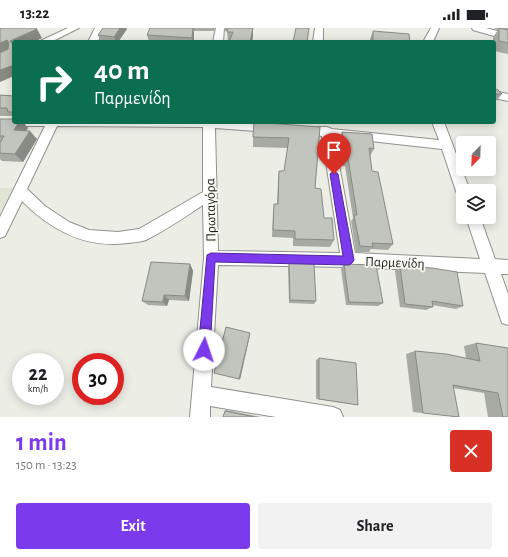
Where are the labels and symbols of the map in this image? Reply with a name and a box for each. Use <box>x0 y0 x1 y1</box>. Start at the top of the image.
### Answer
pin <box>317 133 351 174</box>
north arrow <box>456 136 496 176</box>
street label: Πρωταγόρα <box>203 178 219 242</box>
street label: Παρμενίδη <box>365 255 425 271</box>
position arrow <box>183 329 225 371</box>
speed limit sign: 30 <box>72 353 124 405</box>

